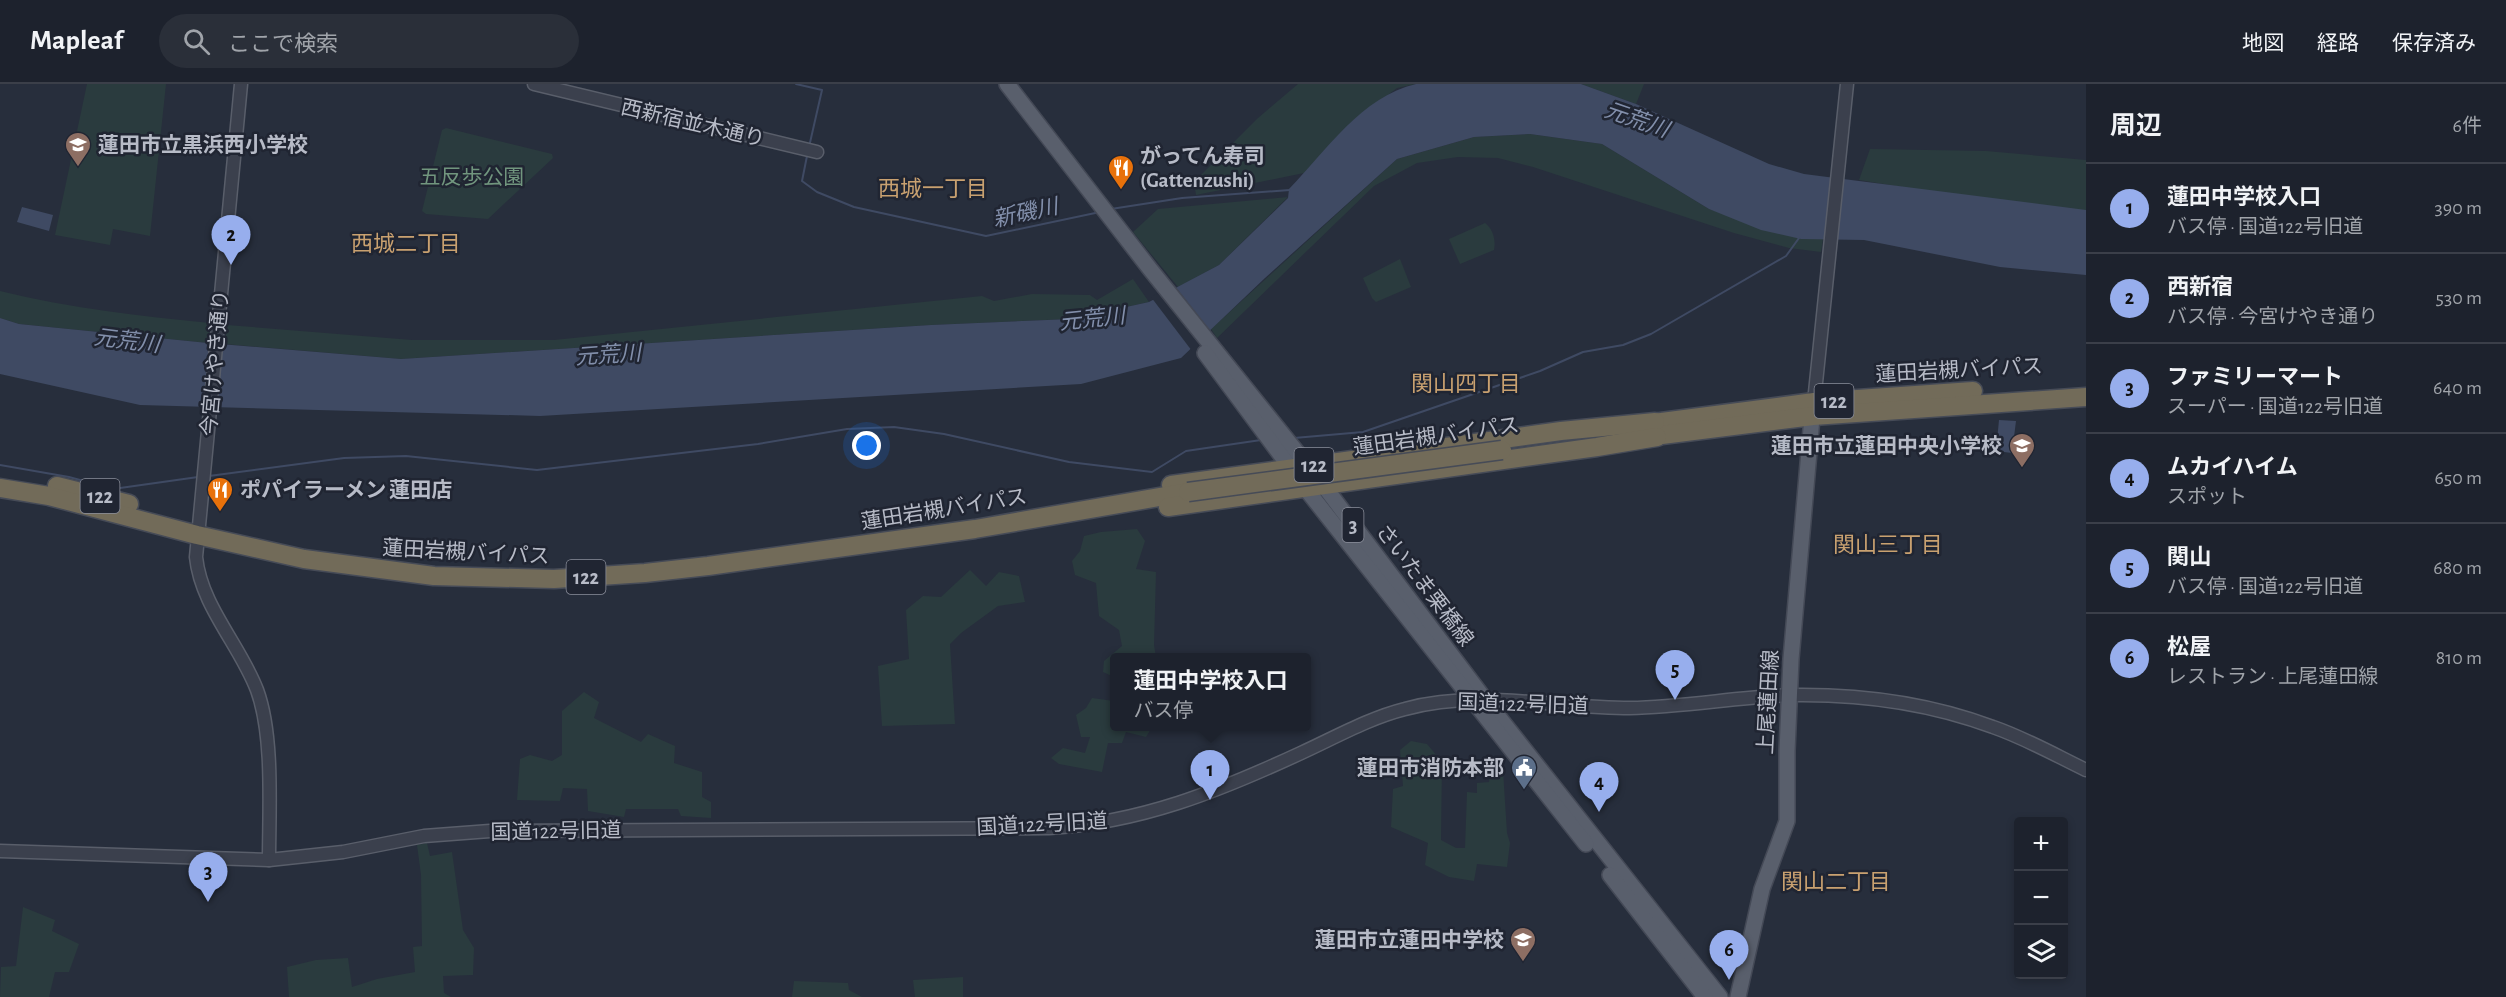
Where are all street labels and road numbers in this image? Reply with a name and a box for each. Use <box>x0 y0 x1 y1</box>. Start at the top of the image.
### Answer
street label: 西新宿並木通り <box>619 96 767 150</box>
street label: 今宮けやき通り <box>198 289 232 437</box>
street label: 蓮田岩槻バイパス <box>1875 355 2043 385</box>
road number: 122 <box>1814 384 1854 418</box>
street label: 蓮田岩槻バイパス <box>1351 413 1521 459</box>
road number: 122 <box>1294 448 1334 482</box>
road number: 122 <box>80 479 120 513</box>
street label: 蓮田岩槻バイパス <box>860 485 1028 533</box>
road number: 3 <box>1342 508 1364 542</box>
street label: さいたま栗橋線 <box>1372 520 1478 650</box>
street label: 蓮田岩槻バイパス <box>382 537 550 567</box>
road number: 122 <box>566 560 606 594</box>
street label: 上尾蓮田線 <box>1754 649 1782 755</box>
street label: 国道122号旧道 <box>1457 691 1589 717</box>
street label: 国道122号旧道 <box>976 810 1108 838</box>
street label: 国道122号旧道 <box>490 819 622 843</box>

